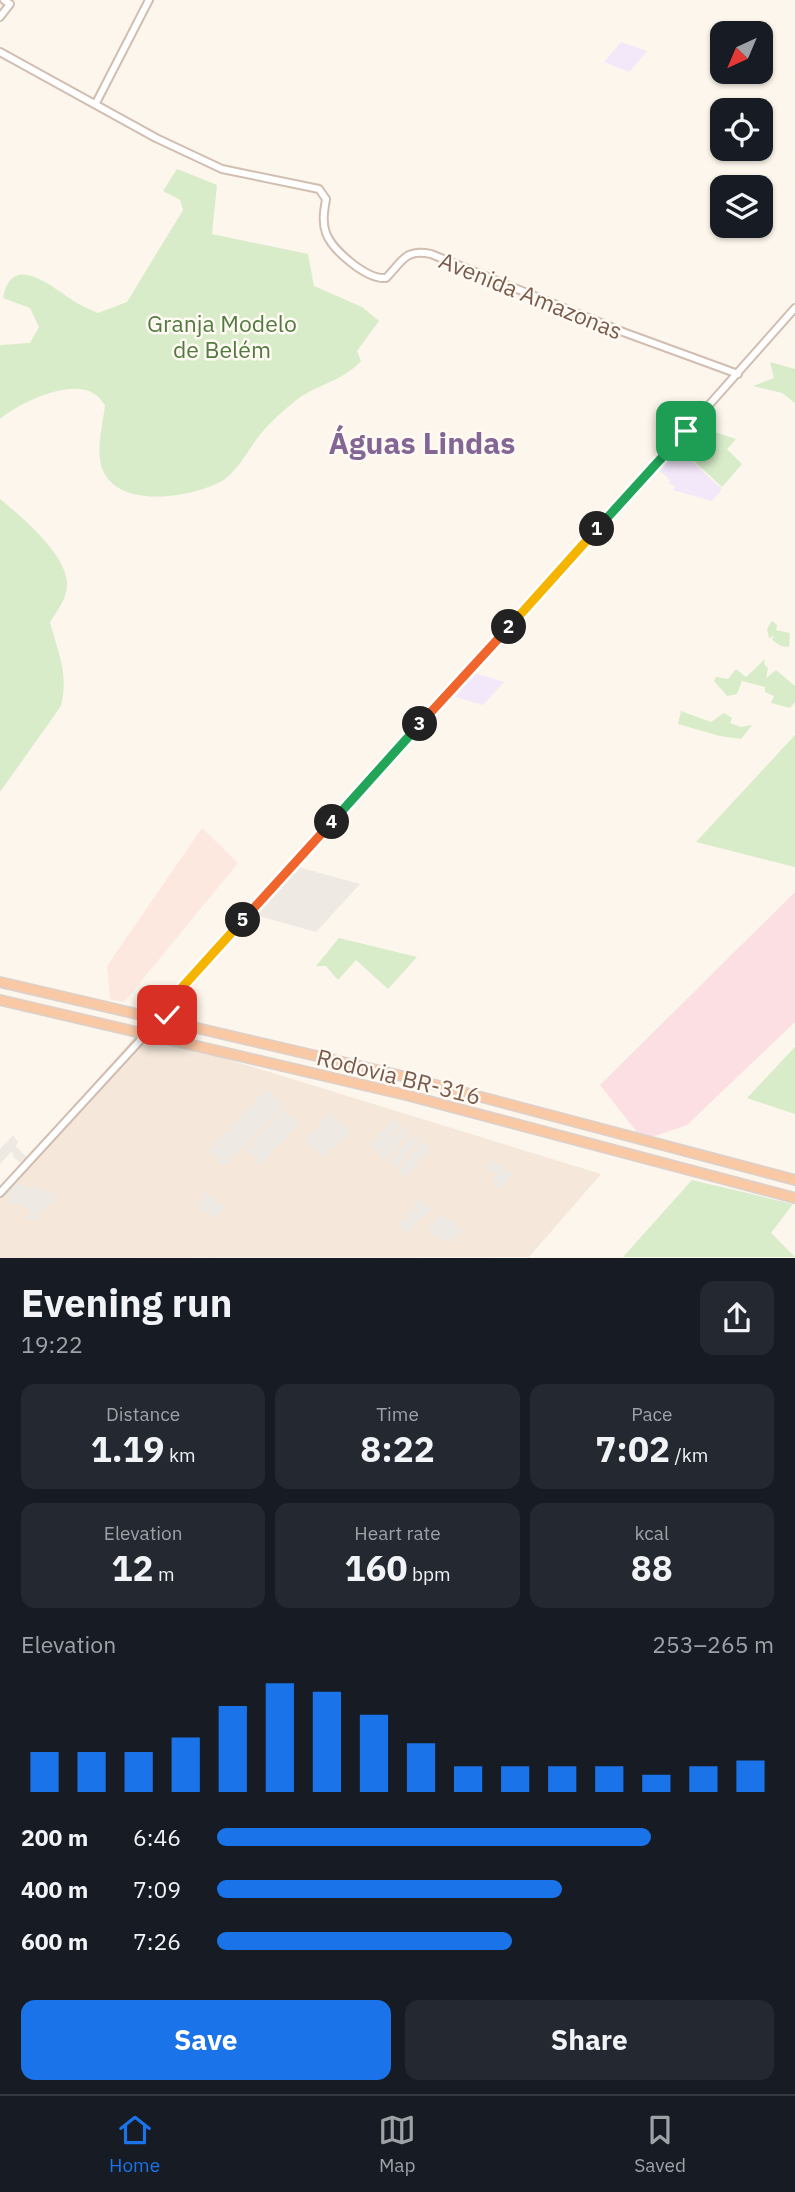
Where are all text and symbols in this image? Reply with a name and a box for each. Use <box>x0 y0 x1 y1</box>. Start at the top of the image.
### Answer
north arrow <box>710 21 774 84</box>
map controls <box>710 21 773 238</box>
button: locate <box>710 98 773 161</box>
button: layers <box>710 175 773 238</box>
street label: Avenida Amazonas <box>435 245 627 345</box>
park label: Granja Modelo de Belém <box>147 308 297 364</box>
pin <box>656 401 716 461</box>
icon: arrive <box>667 412 705 450</box>
district label: Águas Lindas <box>329 423 515 462</box>
pin: 1 <box>580 512 614 546</box>
text: 1 <box>591 516 602 540</box>
pin: 2 <box>491 610 526 644</box>
text: 2 <box>503 614 514 638</box>
pin: 3 <box>402 706 438 742</box>
text: 3 <box>414 711 425 735</box>
pin: 4 <box>314 804 350 840</box>
text: 4 <box>326 809 337 833</box>
pin: 5 <box>226 902 260 937</box>
text: 5 <box>237 907 248 931</box>
pin <box>137 985 197 1045</box>
icon: check <box>148 996 186 1034</box>
street label: Rodovia BR-316 <box>314 1041 484 1111</box>
text: Evening run <box>21 1278 232 1327</box>
button: share <box>700 1281 774 1355</box>
text: 19:22 <box>21 1329 83 1359</box>
text: Distance <box>106 1402 180 1426</box>
text: Time <box>376 1402 419 1426</box>
text: Pace <box>631 1402 673 1426</box>
text: 1.19 <box>91 1426 165 1472</box>
text: 8:22 <box>360 1426 435 1472</box>
text: 7:02 <box>595 1426 670 1472</box>
text: km <box>165 1443 196 1467</box>
text: /km <box>670 1443 708 1467</box>
text: Elevation <box>104 1521 183 1545</box>
text: Heart rate <box>354 1521 441 1545</box>
text: kcal <box>635 1521 669 1545</box>
text: 12 <box>112 1545 154 1591</box>
text: 160 <box>344 1545 407 1591</box>
text: 88 <box>631 1545 673 1591</box>
text: m <box>154 1562 175 1586</box>
text: bpm <box>407 1562 451 1586</box>
text: Elevation <box>21 1629 116 1659</box>
text: 253–265 m <box>652 1629 774 1659</box>
text: 200 m <box>21 1822 88 1852</box>
text: 6:46 <box>133 1822 181 1852</box>
text: 400 m <box>21 1874 88 1904</box>
text: 7:09 <box>133 1874 181 1904</box>
text: 600 m <box>21 1926 88 1956</box>
text: 7:26 <box>133 1926 181 1956</box>
button: Save <box>21 2000 391 2080</box>
button: Share <box>405 2000 774 2080</box>
tab: Home <box>109 2111 160 2177</box>
tab: Map <box>378 2111 416 2177</box>
tab: Saved <box>634 2111 686 2177</box>

